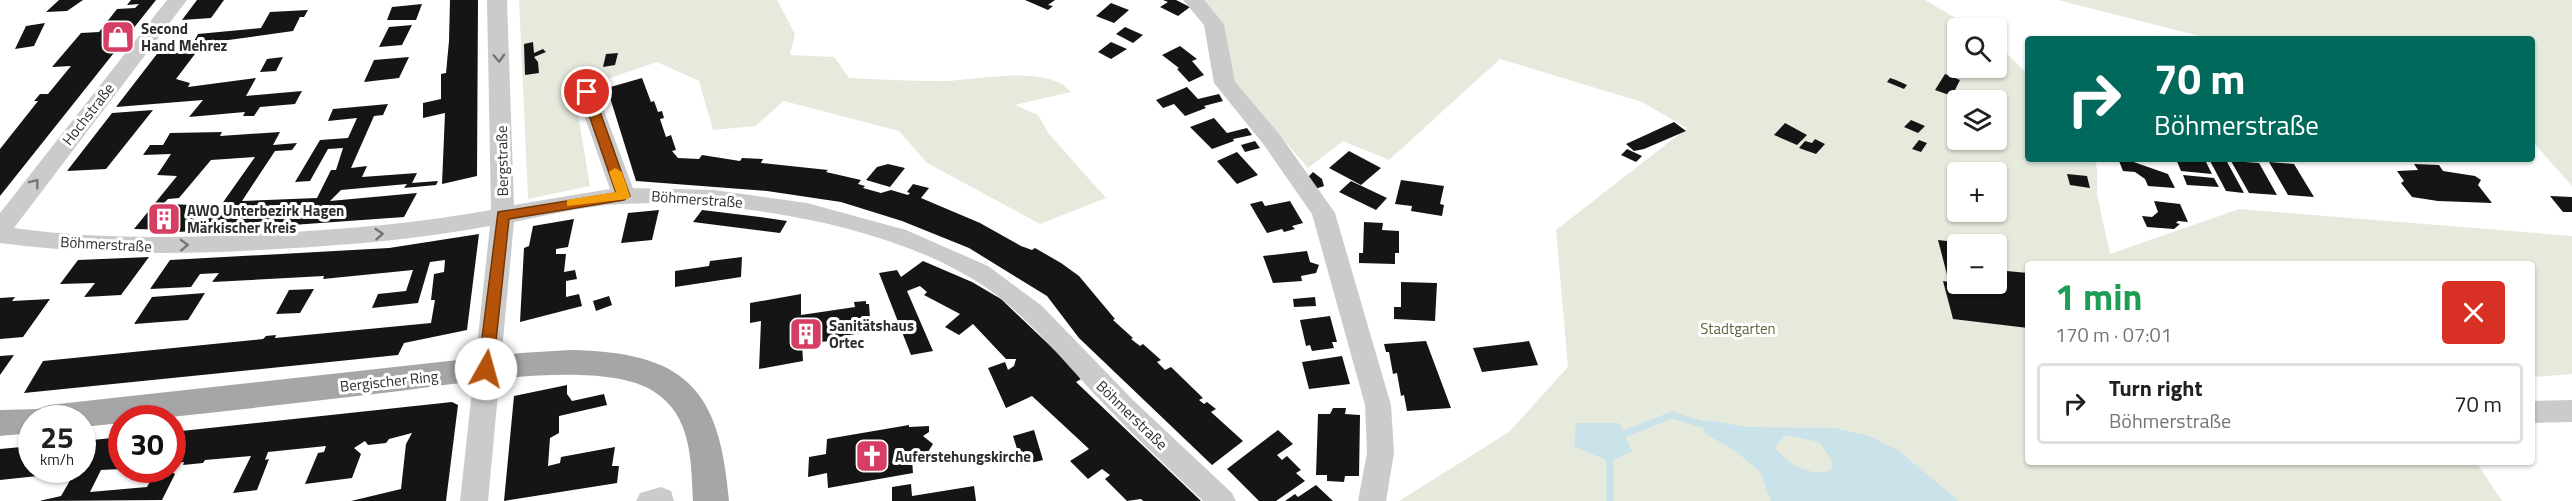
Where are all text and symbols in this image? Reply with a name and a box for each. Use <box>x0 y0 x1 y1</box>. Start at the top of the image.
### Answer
place label: Second Hand Mehrez <box>141 17 228 57</box>
map controls <box>1947 18 2007 294</box>
button: search <box>1947 18 2007 78</box>
shop icon: Second Hand Mehrez <box>100 19 136 55</box>
text: 70 m <box>2154 46 2246 110</box>
one-way arrow <box>492 54 505 63</box>
icon: right <box>2055 60 2133 138</box>
pin <box>561 66 612 117</box>
icon: arrive <box>570 75 603 108</box>
street label: Hochstraße <box>56 78 120 150</box>
button: layers <box>1947 90 2007 150</box>
text: Böhmerstraße <box>2154 104 2319 145</box>
street label: Bergstraße <box>490 125 514 197</box>
button: + <box>1947 162 2007 222</box>
one-way arrow <box>27 178 38 189</box>
street label: Böhmerstraße <box>650 184 744 214</box>
place label: AWO Unterbezirk Hagen Märkischer Kreis <box>187 199 344 239</box>
building icon: AWO Unterbezirk Hagen Märkischer Kreis <box>146 201 182 237</box>
one-way arrow <box>374 227 383 240</box>
street label: Böhmerstraße <box>60 230 152 258</box>
button: − <box>1947 234 2007 294</box>
one-way arrow <box>179 239 188 252</box>
text: 1 min <box>2055 269 2142 324</box>
button: close <box>2442 281 2505 344</box>
place label: Sanitätshaus Ortec <box>829 314 914 354</box>
building icon: Sanitätshaus Ortec <box>788 316 824 352</box>
park label: Stadtgarten <box>1700 317 1776 340</box>
text: 170 m · 07:01 <box>2055 319 2172 350</box>
position arrow <box>454 337 518 401</box>
street label: Bergischer Ring <box>339 364 440 398</box>
text: Turn right <box>2109 371 2203 405</box>
street label: Böhmerstraße <box>1091 375 1173 455</box>
icon: right <box>2058 387 2091 420</box>
text: 70 m <box>2454 387 2502 421</box>
speed limit sign: 30 <box>108 405 186 483</box>
text: Böhmerstraße <box>2109 405 2231 436</box>
text: 25 <box>40 414 74 460</box>
church icon: Auferstehungskirche <box>854 438 890 474</box>
place label: Auferstehungskirche <box>895 445 1031 468</box>
text: km/h <box>40 448 74 471</box>

